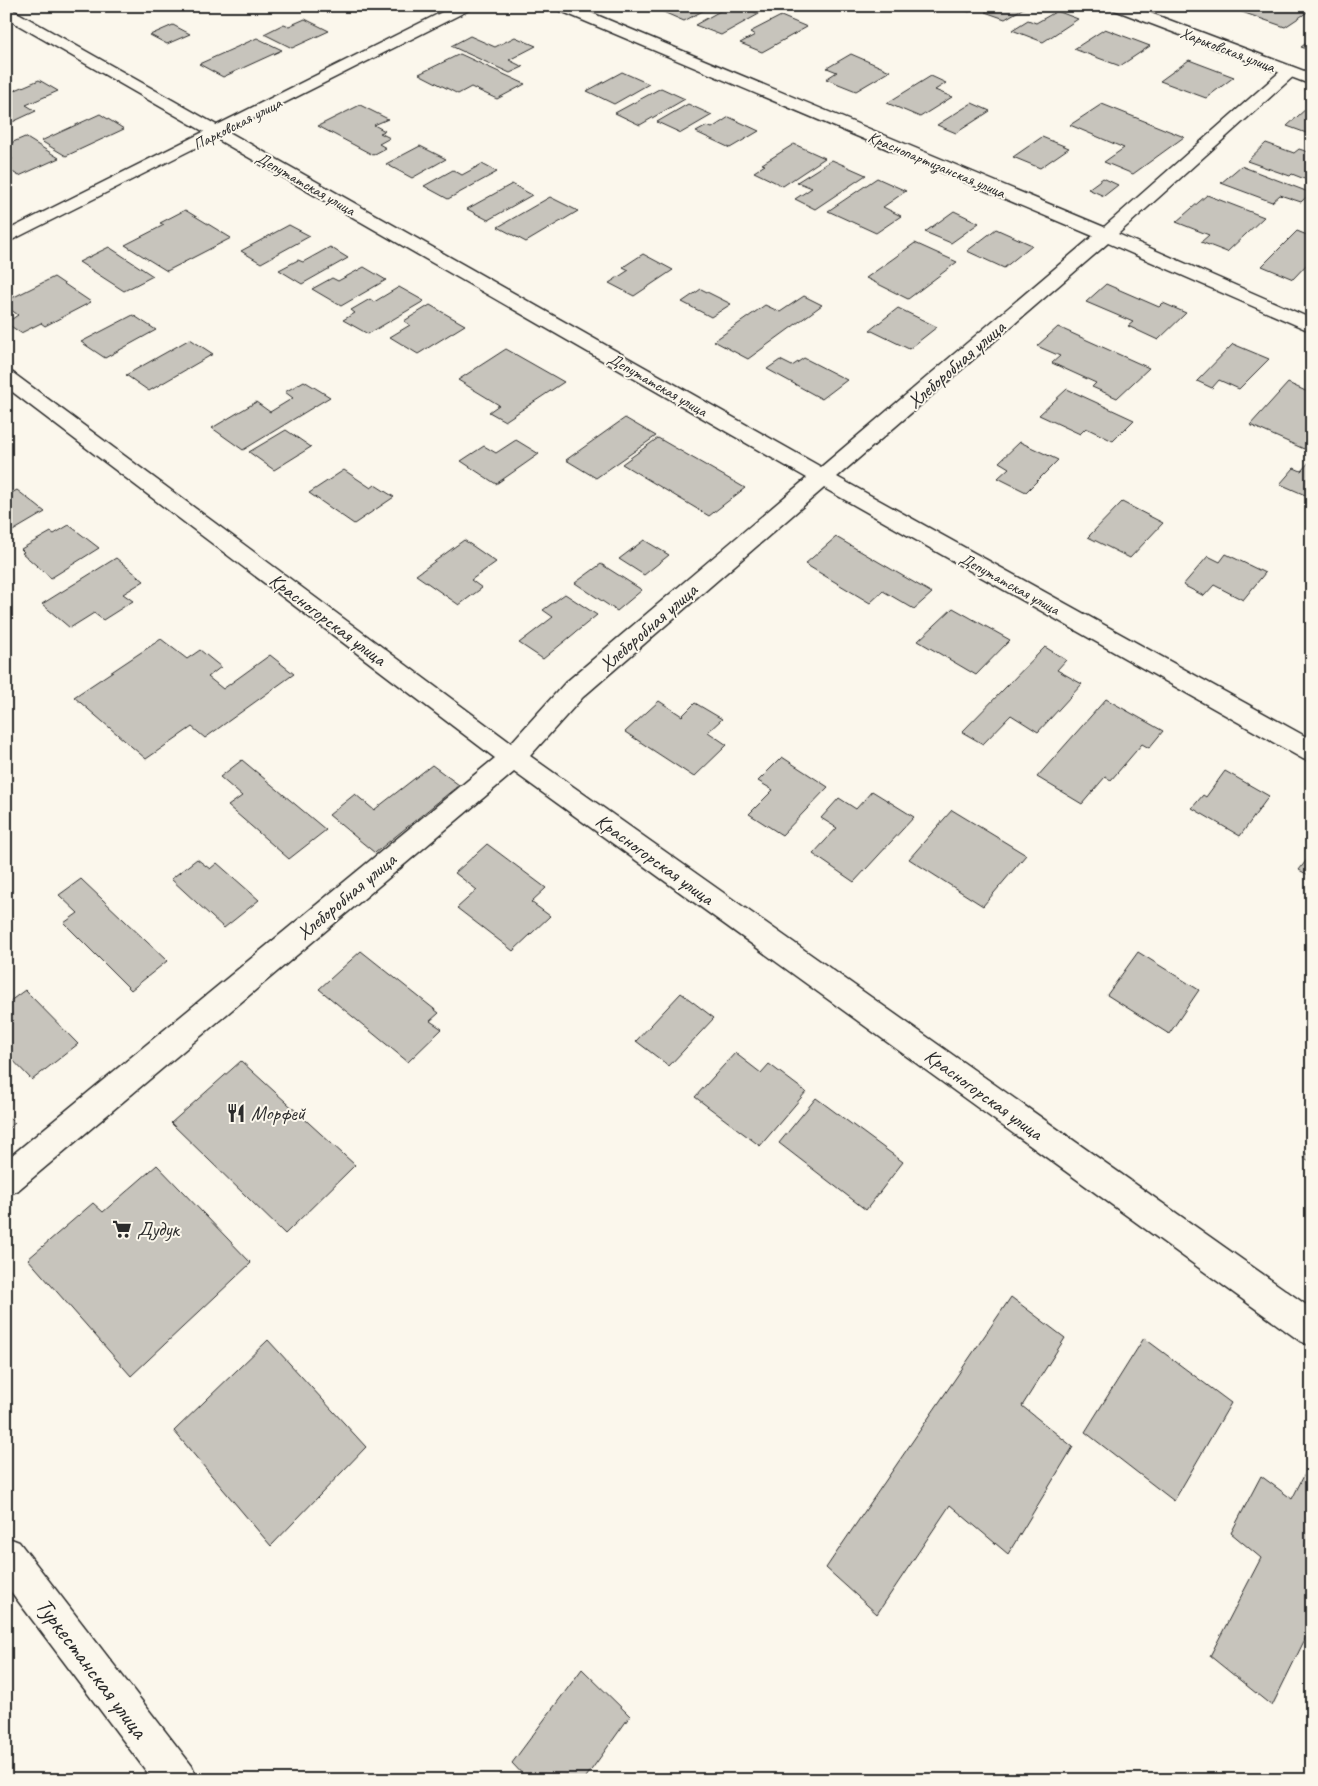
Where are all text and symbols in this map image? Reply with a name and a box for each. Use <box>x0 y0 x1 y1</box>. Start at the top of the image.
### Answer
street label: Харьковская улица <box>1178 23 1279 77</box>
street label: Парковская улица <box>190 93 286 155</box>
street label: Краснопартизанская улица <box>865 127 1009 203</box>
street label: Депутатская улица <box>253 148 360 221</box>
street label: Хлеборобная улица <box>902 314 1012 414</box>
street label: Депутатская улица <box>605 349 712 422</box>
street label: Депутатская улица <box>956 548 1064 620</box>
street label: Красногорская улица <box>264 567 393 673</box>
street label: Хлеборобная улица <box>594 577 704 677</box>
street label: Красногорская улица <box>591 808 720 912</box>
street label: Хлеборобная улица <box>292 846 403 945</box>
street label: Красногорская улица <box>920 1043 1049 1147</box>
place label: Морфей <box>251 1101 307 1126</box>
restaurant icon: Морфей <box>225 1102 247 1124</box>
place label: Дудук <box>137 1217 181 1242</box>
supermarket icon: Дудук <box>111 1218 133 1240</box>
street label: Туркестанская улица <box>29 1592 155 1745</box>

